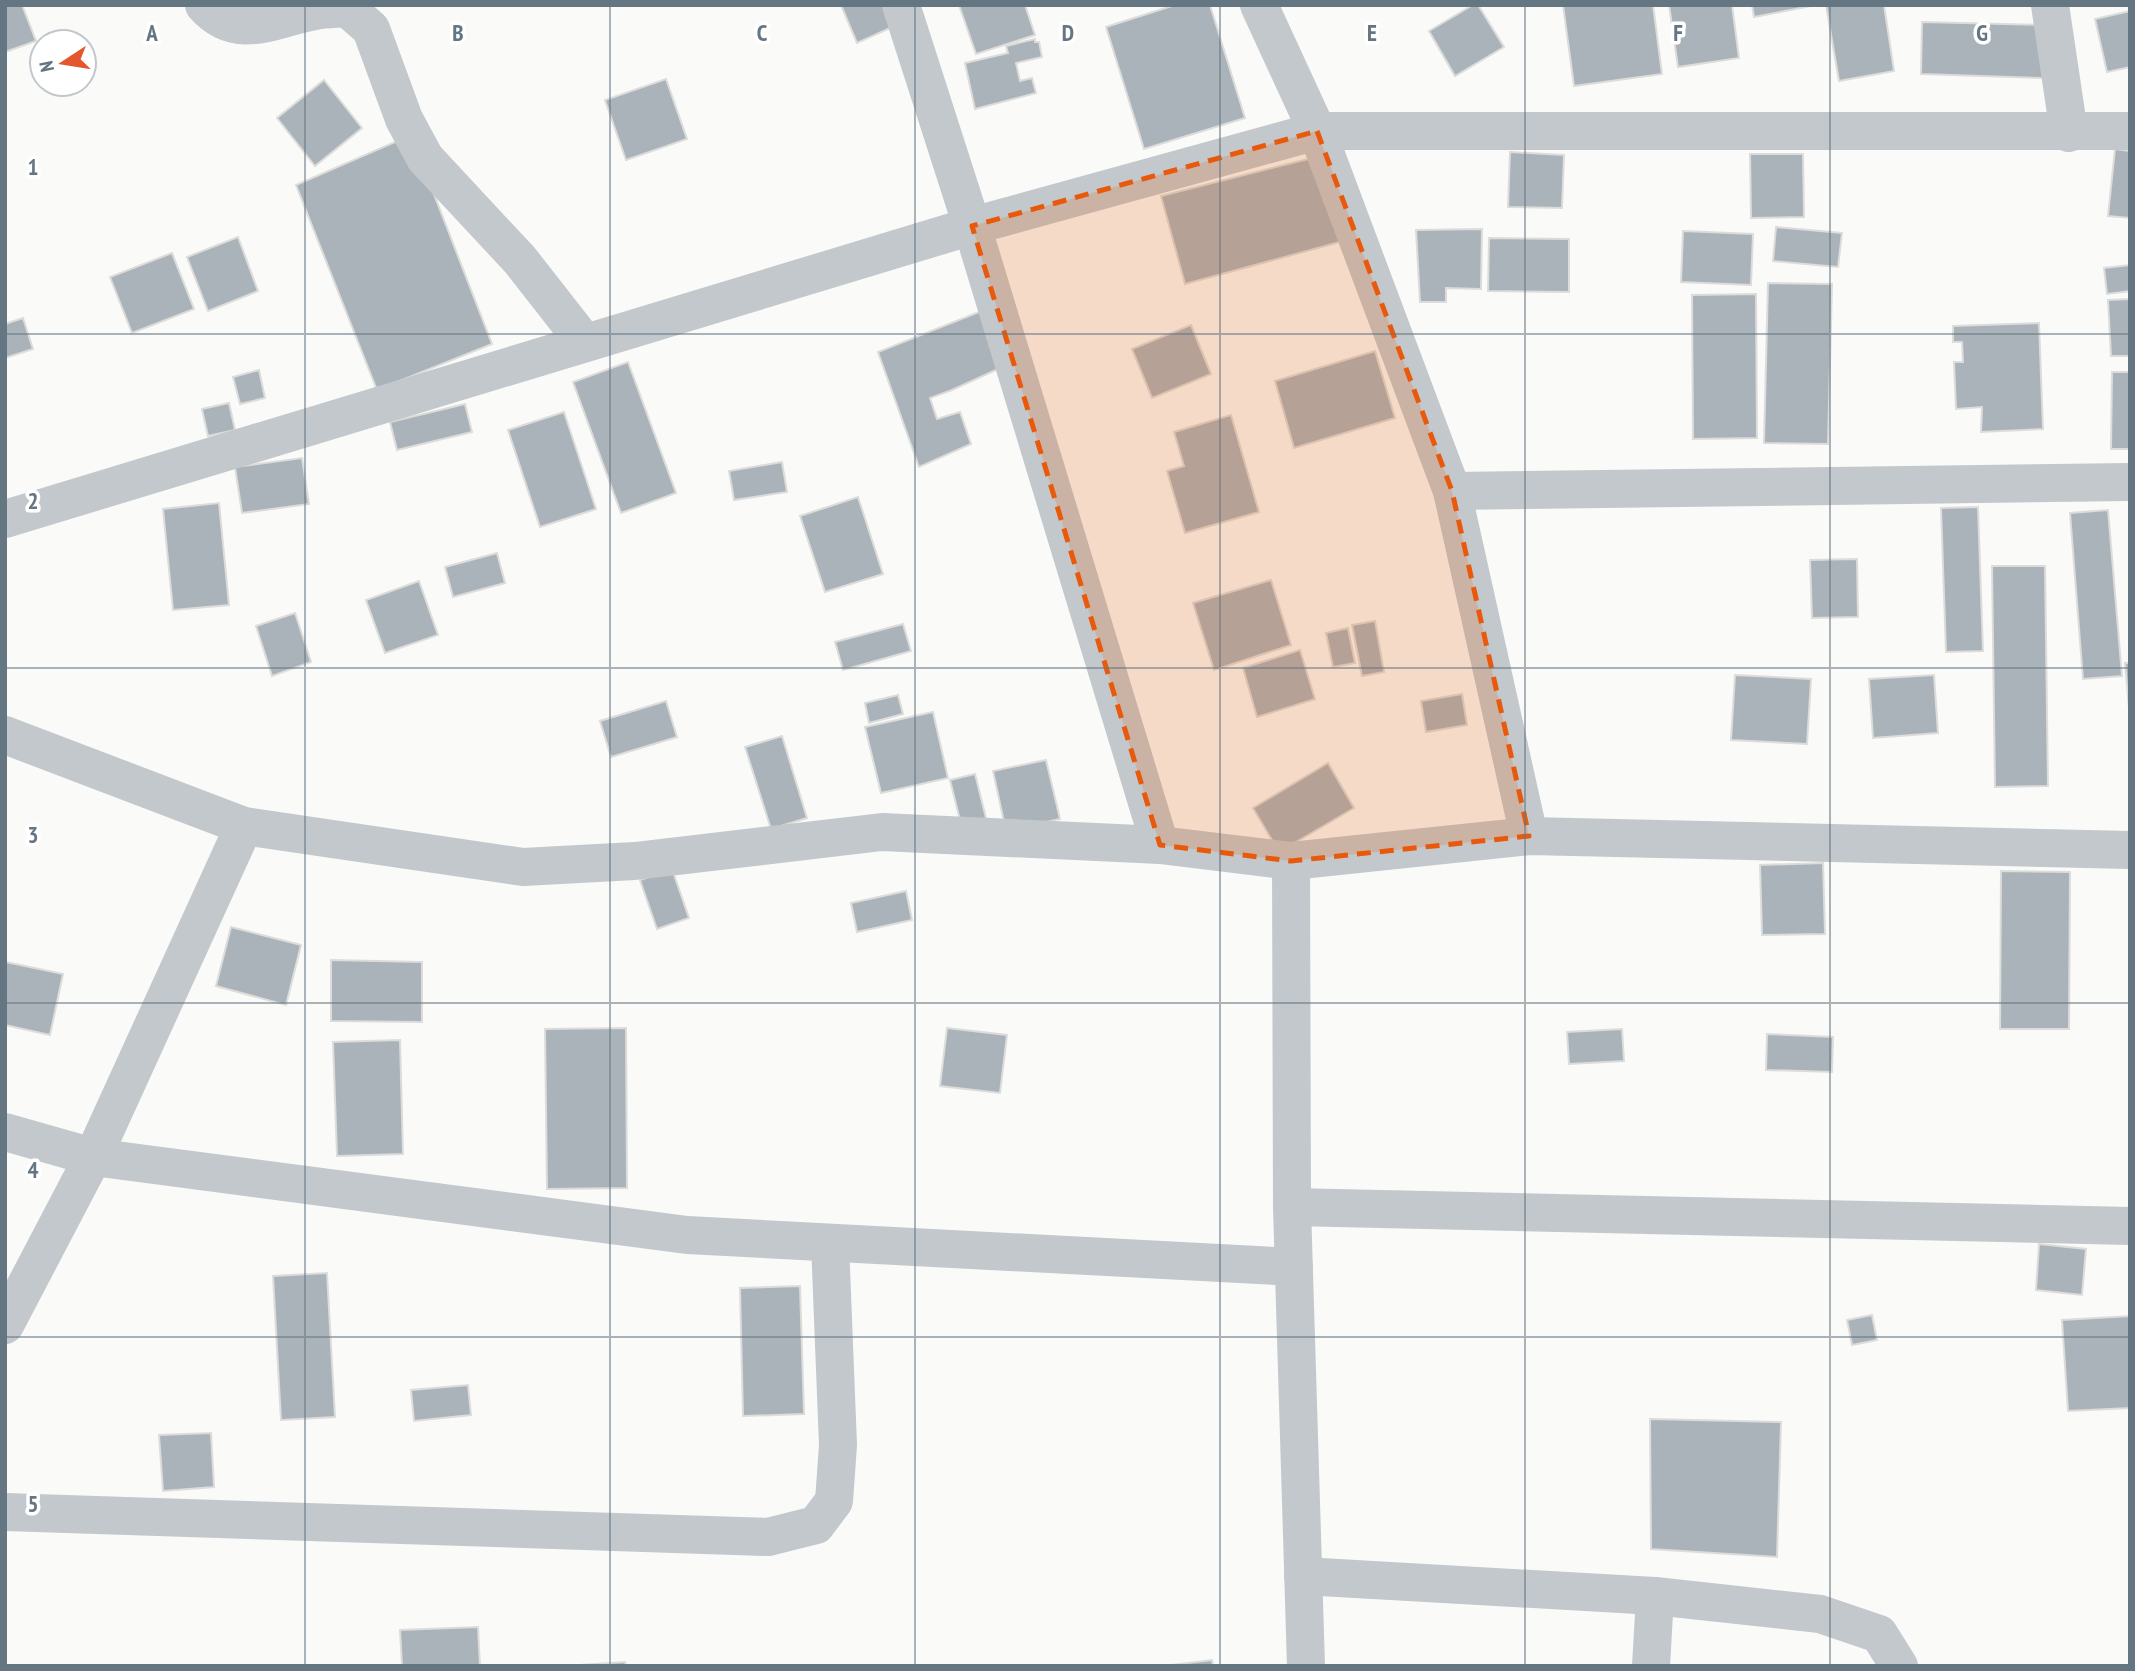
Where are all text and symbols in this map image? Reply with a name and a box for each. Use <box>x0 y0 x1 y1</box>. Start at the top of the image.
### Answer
text: A <box>145 18 158 47</box>
text: B <box>452 18 464 47</box>
text: C <box>757 18 768 47</box>
text: D <box>1062 18 1074 47</box>
text: E <box>1367 18 1377 47</box>
text: F <box>1673 18 1683 47</box>
text: G <box>1976 18 1988 47</box>
north arrow <box>28 28 98 98</box>
text: N <box>34 59 59 74</box>
text: 1 <box>28 152 39 181</box>
text: 2 <box>28 486 39 515</box>
text: 3 <box>28 820 39 849</box>
text: 4 <box>28 1155 39 1184</box>
text: 5 <box>28 1489 39 1518</box>

